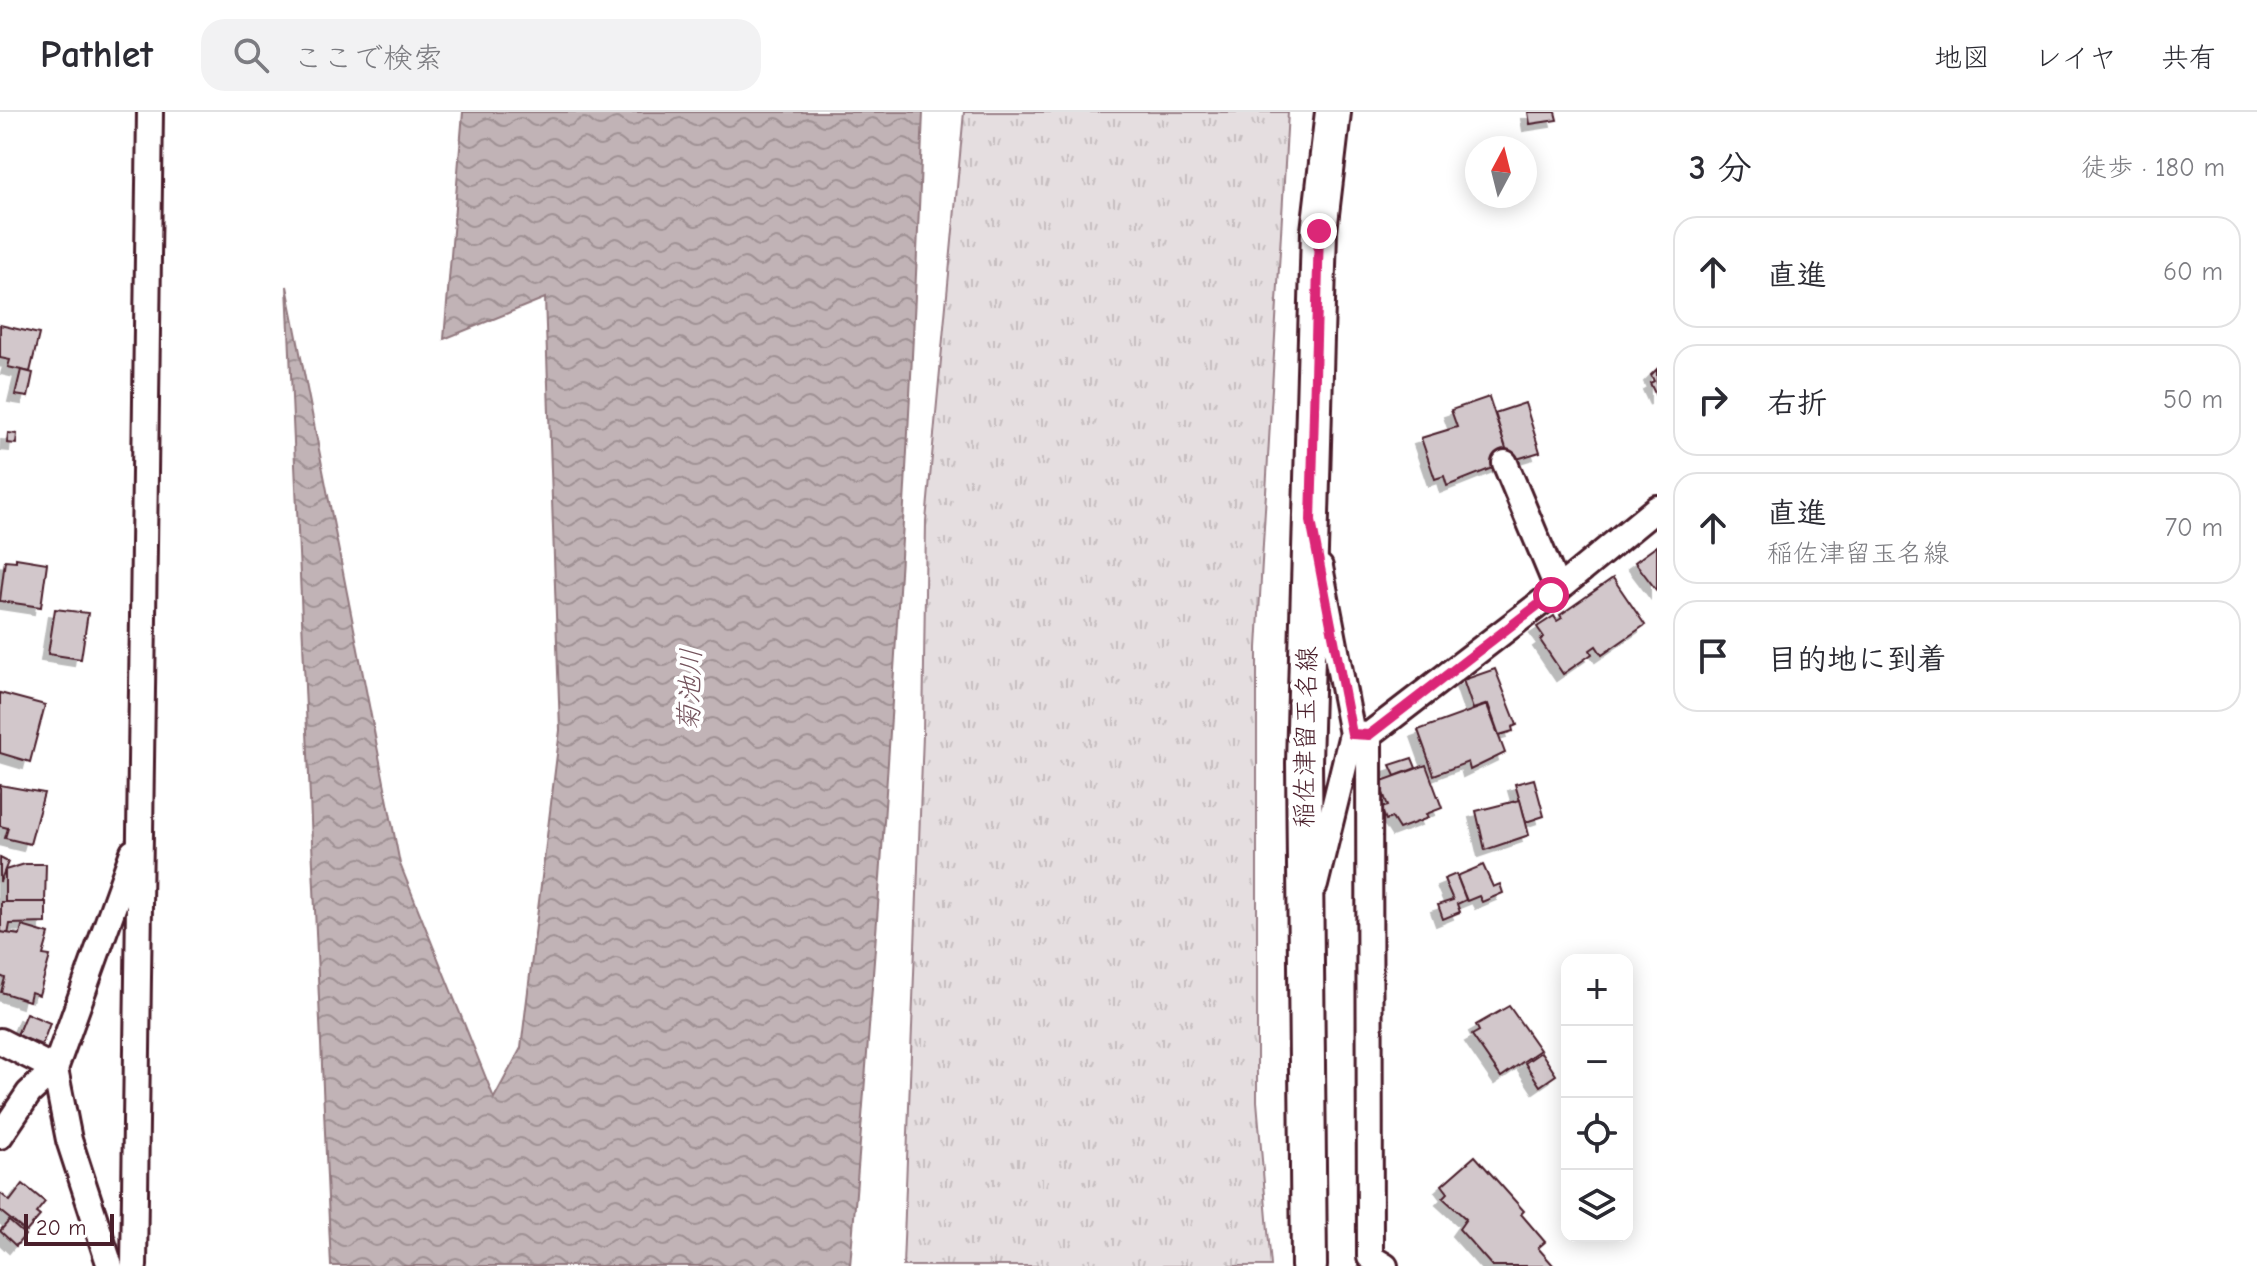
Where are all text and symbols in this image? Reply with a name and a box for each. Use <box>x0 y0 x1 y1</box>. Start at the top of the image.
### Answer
search box <box>201 19 761 91</box>
text: Pathlet <box>40 33 153 77</box>
icon: search <box>229 33 273 77</box>
text: ここで検索 <box>293 41 443 76</box>
text: 地図 <box>1934 42 1990 74</box>
text: レイヤ <box>2034 42 2117 74</box>
text: 共有 <box>2161 42 2217 74</box>
north arrow <box>1465 136 1537 208</box>
text: 3 分 <box>1689 148 1752 188</box>
text: 徒歩 · 180 m <box>2081 153 2225 183</box>
route end <box>1301 213 1337 249</box>
icon: ahead <box>1691 250 1735 294</box>
text: 60 m <box>2163 257 2223 287</box>
text: 直進 <box>1767 258 1827 293</box>
icon: right <box>1691 378 1735 422</box>
text: 50 m <box>2163 385 2223 415</box>
text: 右折 <box>1767 386 1827 421</box>
text: 直進 <box>1767 496 1827 531</box>
icon: ahead <box>1691 506 1735 550</box>
text: 70 m <box>2165 513 2223 543</box>
text: 稲佐津留玉名線 <box>1767 539 1949 569</box>
route start <box>1533 577 1569 613</box>
icon: arrive <box>1691 634 1735 678</box>
text: 目的地に到着 <box>1767 642 1947 677</box>
street label: 稲佐津留玉名線 <box>1289 646 1323 828</box>
water label: 菊池川 <box>673 647 707 733</box>
map controls <box>1561 954 1633 1242</box>
button: + <box>1561 954 1633 1026</box>
button: − <box>1561 1026 1633 1098</box>
button: locate <box>1561 1098 1633 1170</box>
button: layers <box>1561 1170 1633 1242</box>
scale bar <box>24 1210 114 1246</box>
text: 20 m <box>36 1215 86 1241</box>

